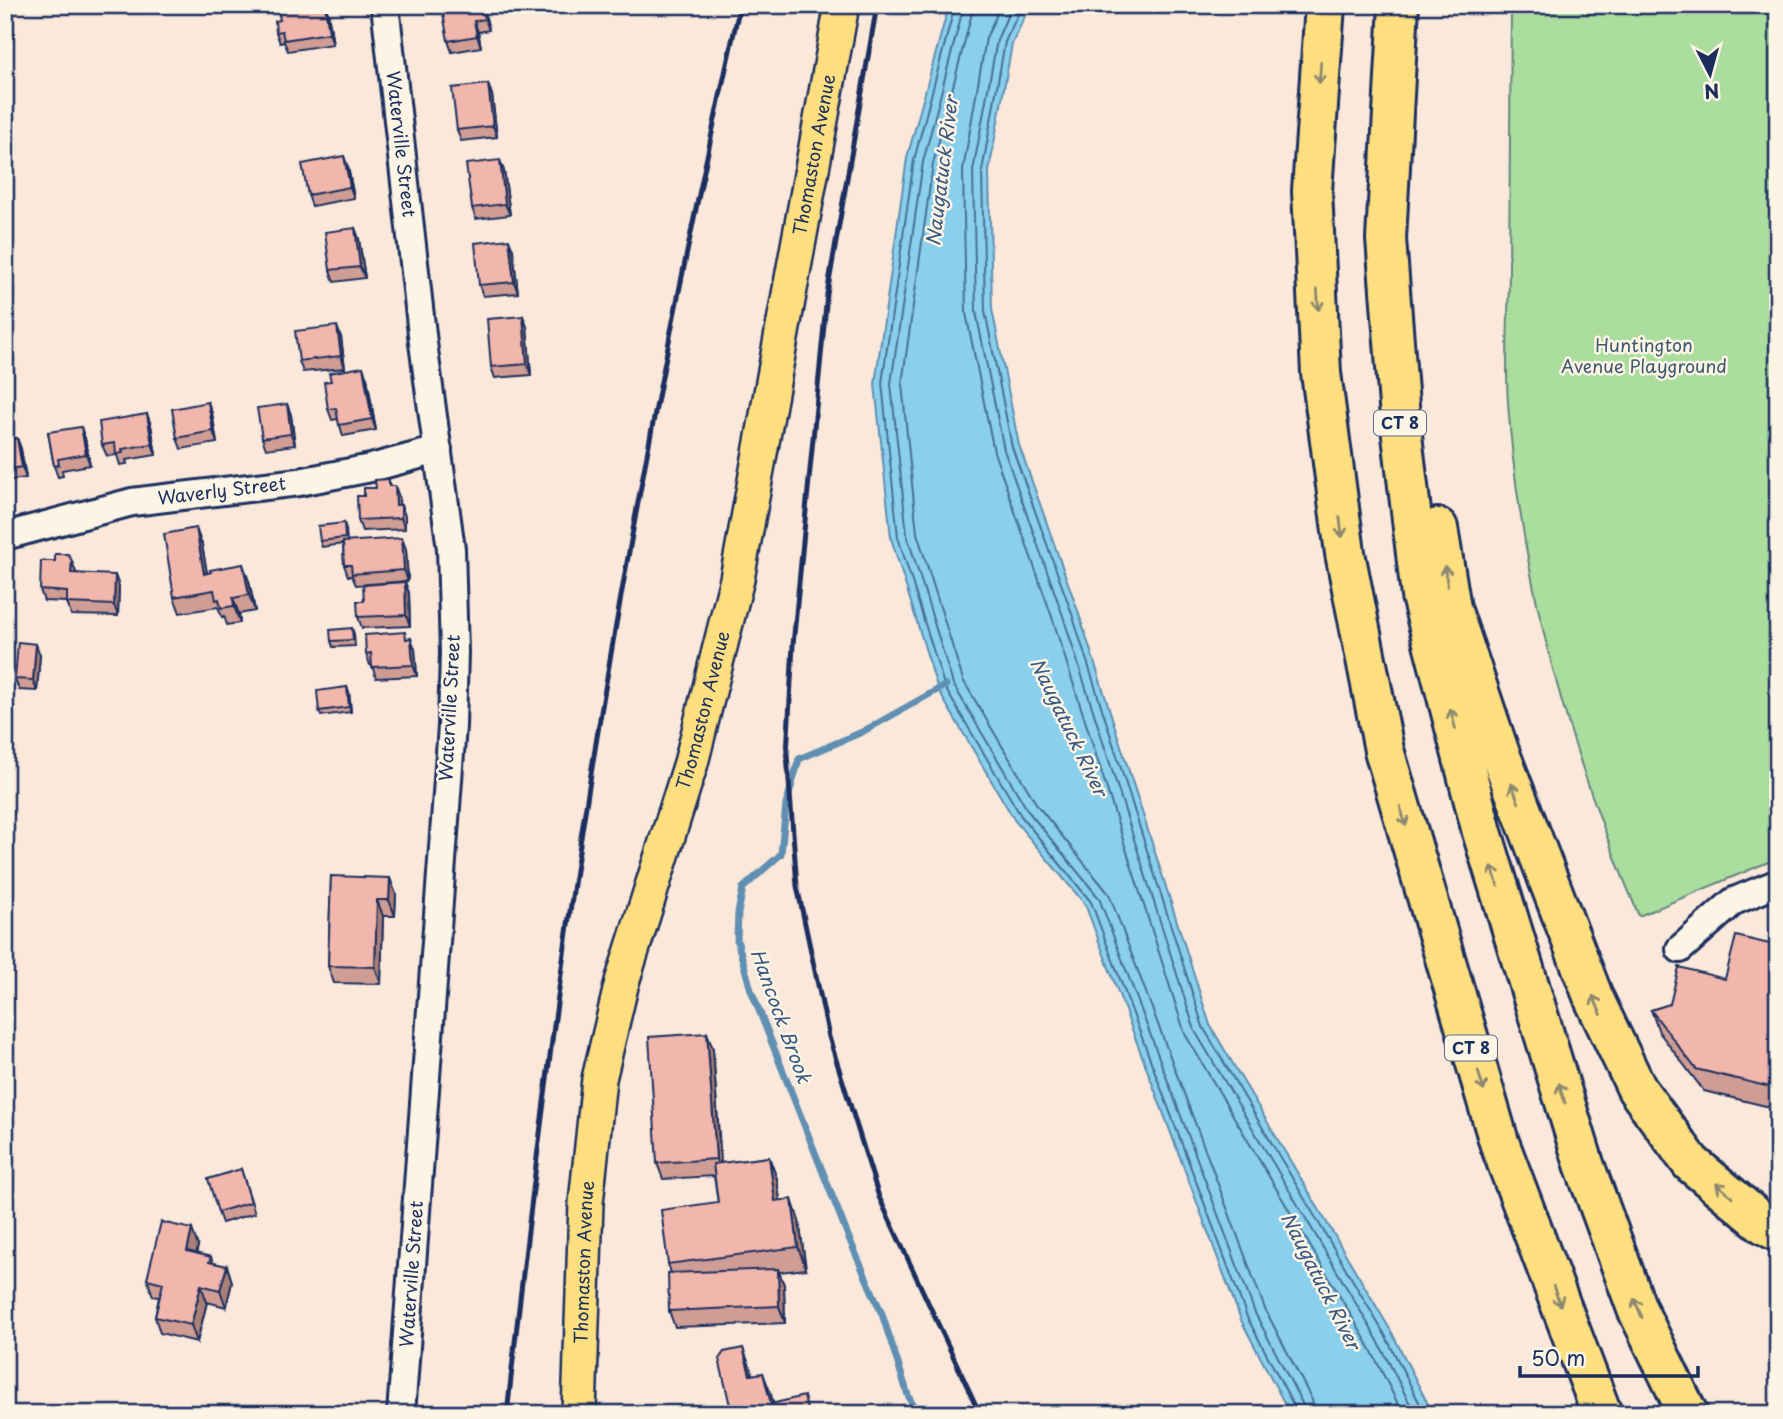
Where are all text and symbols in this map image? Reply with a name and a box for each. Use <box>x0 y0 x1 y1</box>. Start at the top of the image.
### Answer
north arrow <box>1674 38 1744 108</box>
one-way arrow <box>1313 62 1326 84</box>
street label: Waterville Street <box>381 69 424 218</box>
street label: Thomaston Avenue <box>785 72 841 237</box>
text: N <box>1703 77 1721 107</box>
water label: Naugatuck River <box>918 92 964 247</box>
one-way arrow <box>1311 289 1324 312</box>
park label: Huntington Avenue Playground <box>1561 331 1727 379</box>
road number: CT 8 <box>1374 410 1426 436</box>
street label: Waverly Street <box>156 469 287 511</box>
one-way arrow <box>1335 515 1348 537</box>
one-way arrow <box>1439 565 1452 588</box>
street label: Thomaston Avenue <box>668 628 736 793</box>
street label: Waterville Street <box>431 634 466 782</box>
water label: Naugatuck River <box>1024 653 1117 802</box>
one-way arrow <box>1446 708 1459 731</box>
one-way arrow <box>1507 782 1520 804</box>
one-way arrow <box>1397 804 1410 827</box>
one-way arrow <box>1488 865 1501 887</box>
water label: Hancock Brook <box>745 945 820 1088</box>
one-way arrow <box>1590 995 1603 1016</box>
road number: CT 8 <box>1445 1036 1497 1060</box>
one-way arrow <box>1476 1070 1489 1092</box>
one-way arrow <box>1555 1083 1567 1105</box>
street label: Thomaston Avenue <box>566 1179 600 1344</box>
one-way arrow <box>1715 1182 1733 1198</box>
street label: Waterville Street <box>392 1200 429 1348</box>
water label: Naugatuck River <box>1275 1207 1370 1356</box>
one-way arrow <box>1552 1284 1564 1306</box>
one-way arrow <box>1630 1298 1643 1319</box>
scale bar <box>1520 1335 1699 1379</box>
text: 50 m <box>1531 1341 1585 1373</box>

